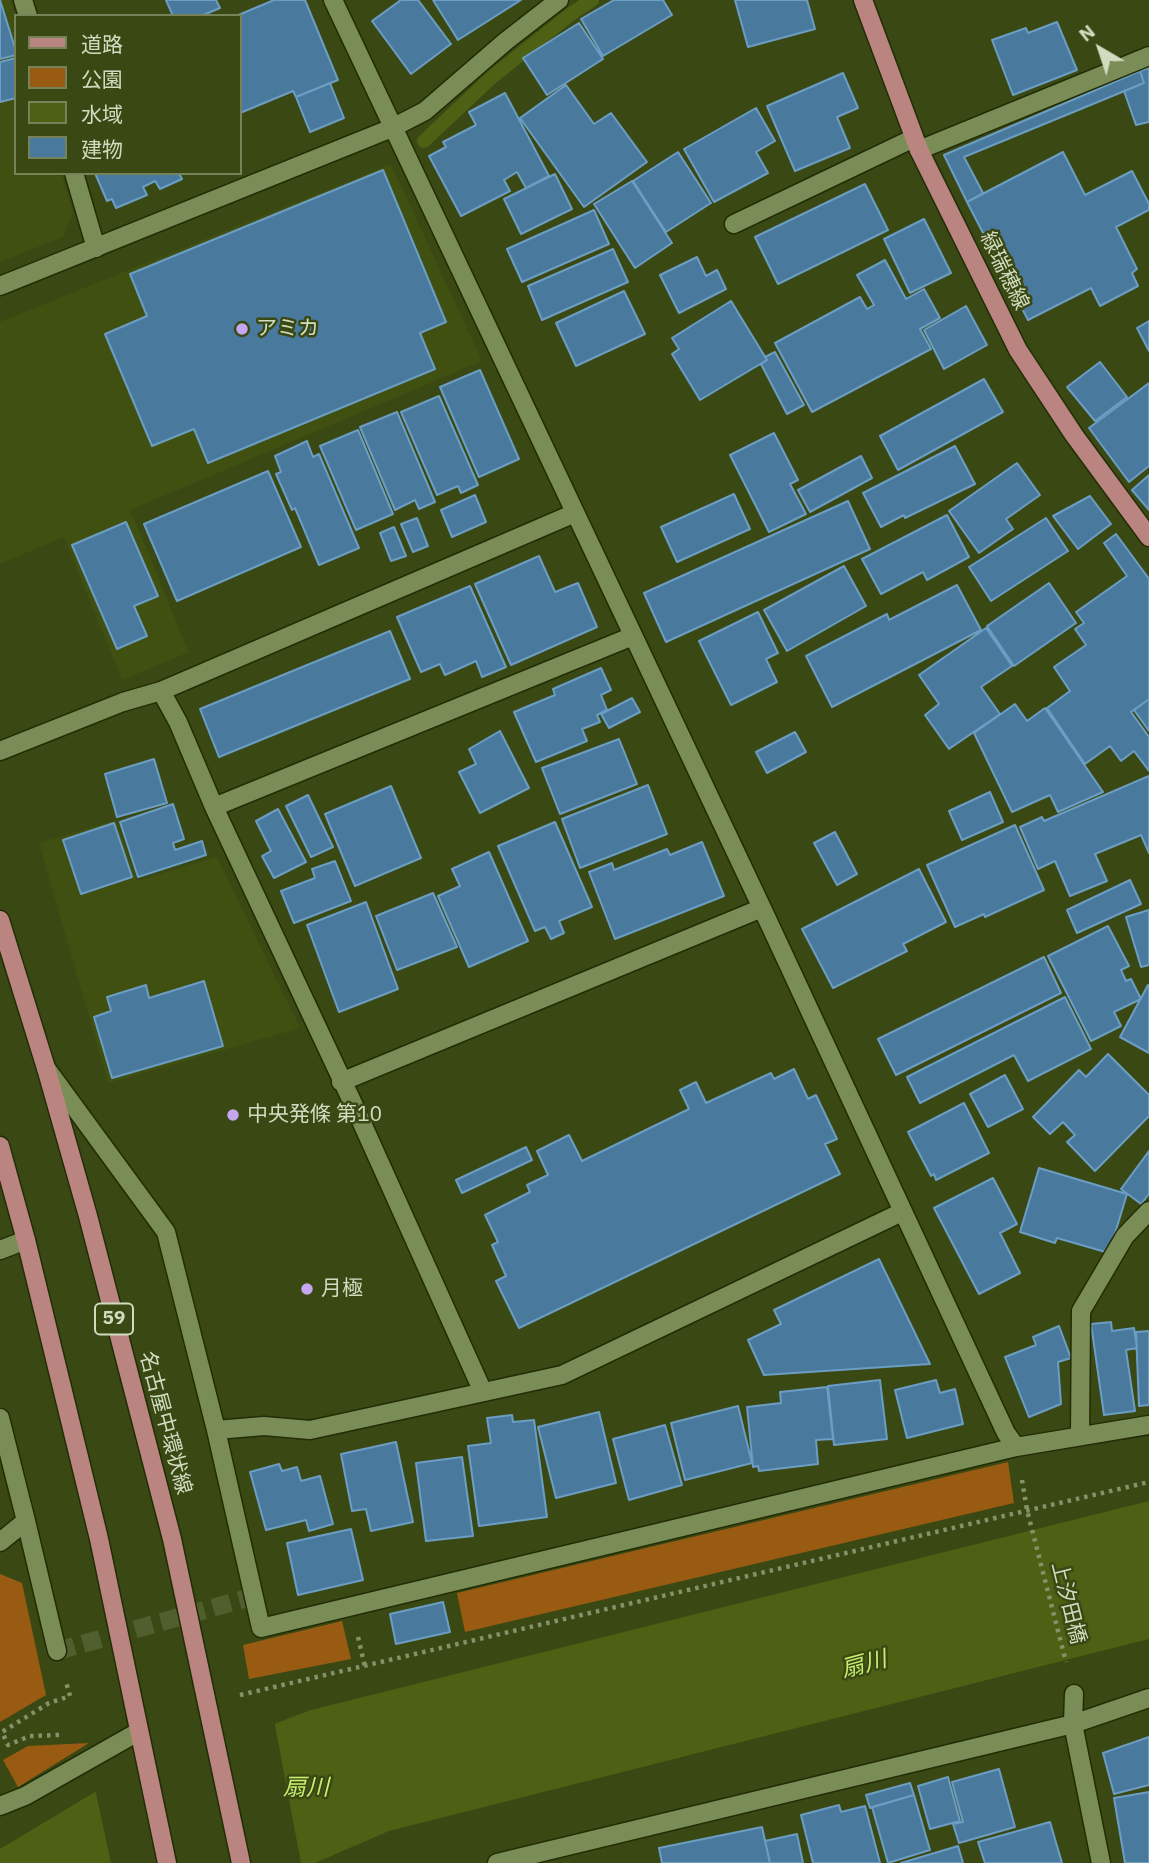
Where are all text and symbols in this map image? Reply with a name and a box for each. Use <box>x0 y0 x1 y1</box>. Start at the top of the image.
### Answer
legend <box>14 14 242 175</box>
north arrow <box>1065 14 1135 84</box>
text: N <box>1074 19 1100 46</box>
text: 道路 <box>81 30 123 58</box>
text: 公園 <box>81 65 123 93</box>
text: 水域 <box>81 100 123 128</box>
text: 建物 <box>81 135 123 163</box>
street label: 緑瑞穂線 <box>974 228 1034 314</box>
place label: アミカ <box>256 316 319 342</box>
marker: アミカ <box>234 321 250 337</box>
place label: 中央発條 第10 <box>247 1102 382 1128</box>
marker: 中央発條 第10 <box>225 1107 241 1123</box>
place label: 月極 <box>321 1276 363 1302</box>
marker: 月極 <box>299 1281 315 1297</box>
road number: 59 <box>95 1303 133 1334</box>
street label: 名古屋中環状線 <box>134 1349 196 1497</box>
street label: 上汐田橋 <box>1046 1559 1090 1647</box>
water label: 扇川 <box>838 1646 890 1684</box>
water label: 扇川 <box>283 1774 329 1802</box>

